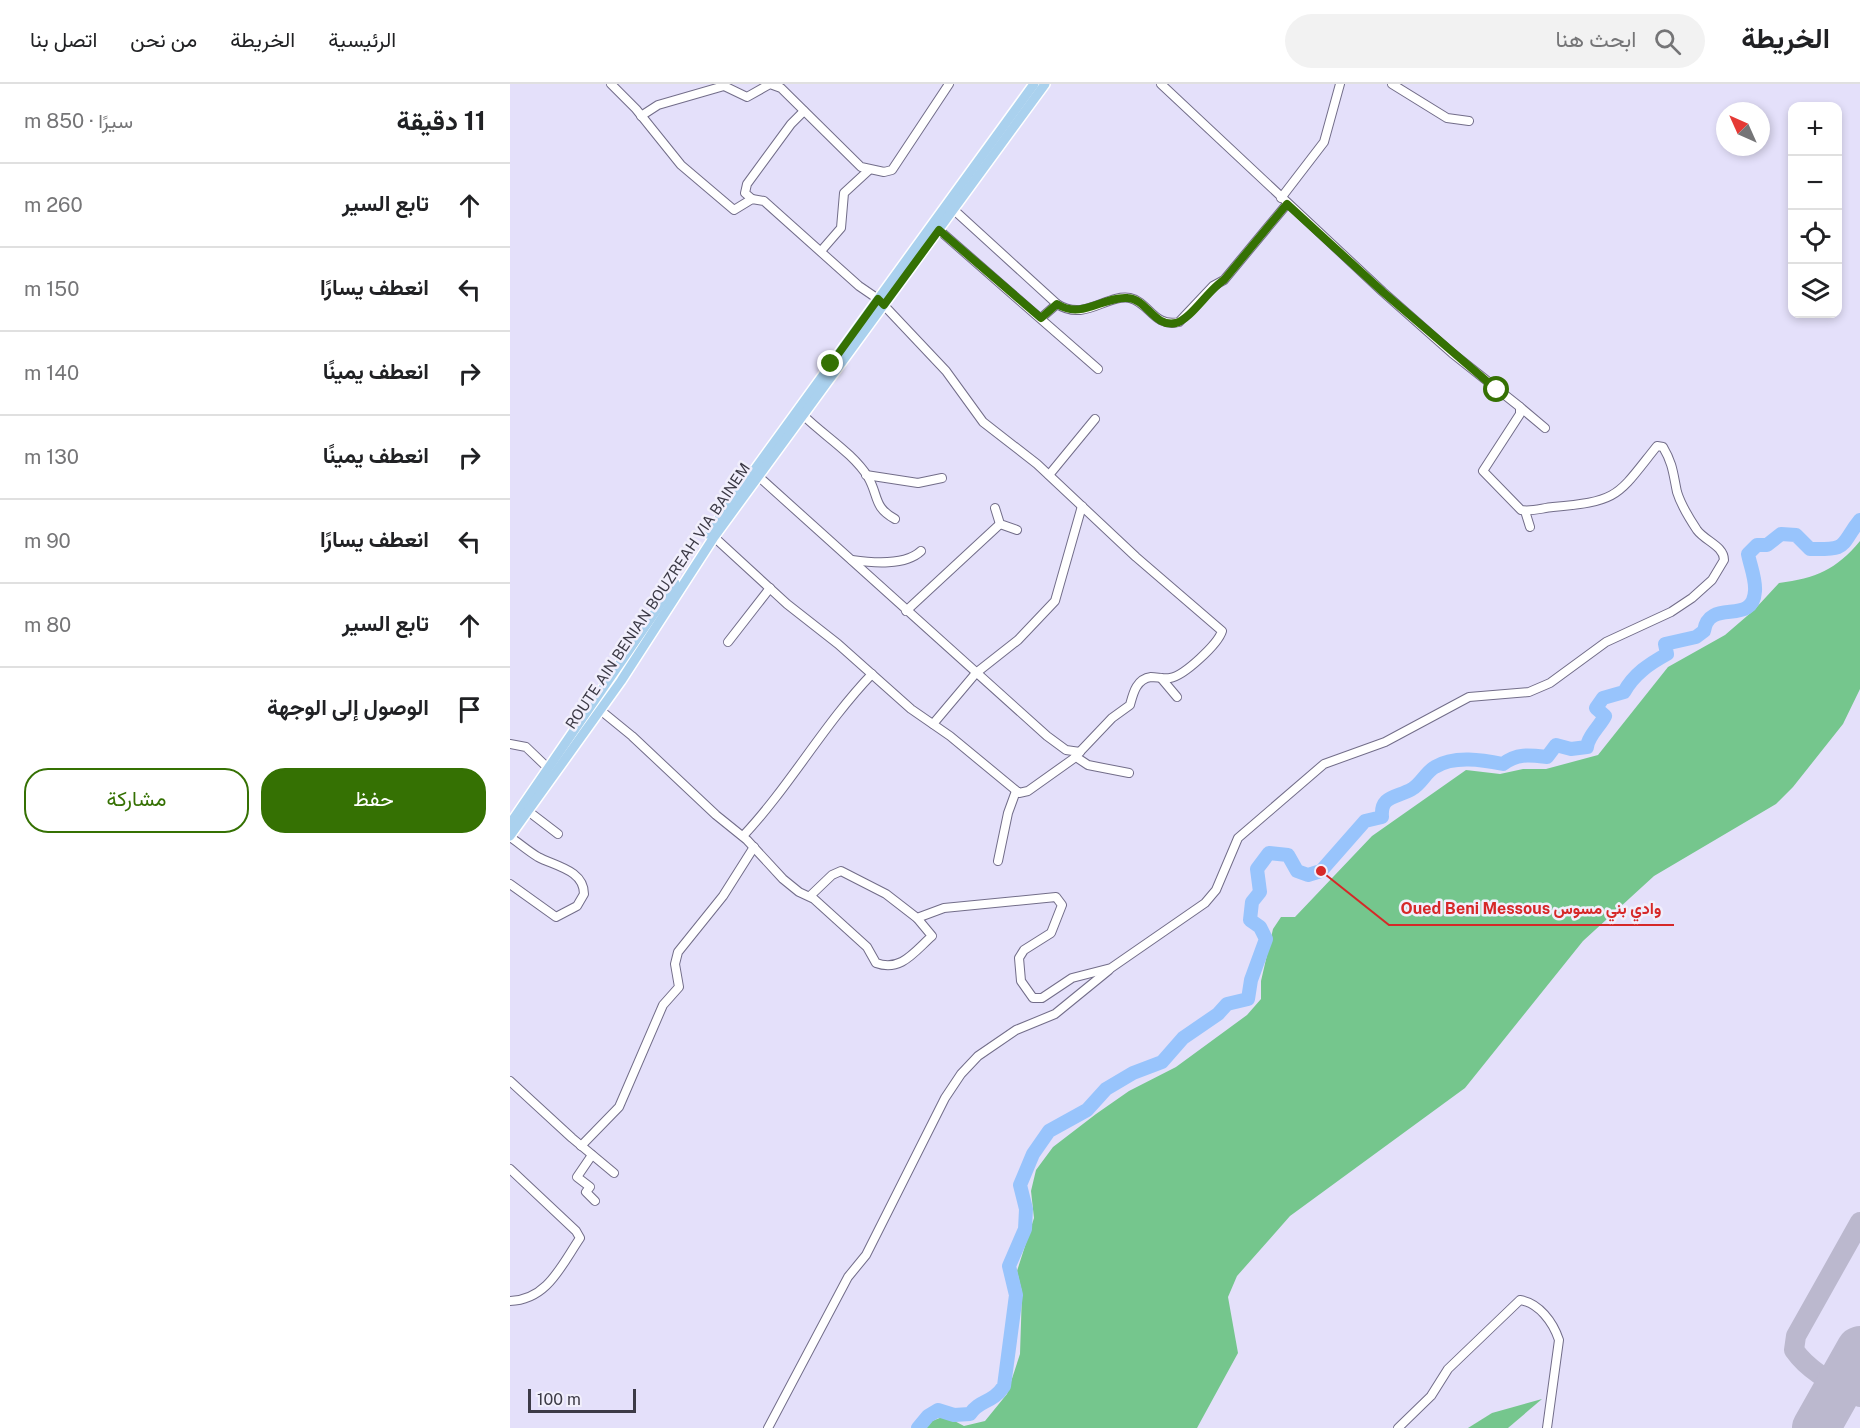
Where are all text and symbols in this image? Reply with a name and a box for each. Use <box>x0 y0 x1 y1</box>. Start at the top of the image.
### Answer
search box <box>1285 14 1705 68</box>
text: الخريطة <box>1741 21 1830 54</box>
icon: search <box>1651 25 1684 58</box>
text: ابحث هنا <box>1556 26 1636 52</box>
text: اتصل بنا <box>30 27 97 52</box>
text: من نحن <box>130 27 197 52</box>
text: الخريطة <box>230 27 295 52</box>
text: الرئيسية <box>328 27 396 52</box>
north arrow <box>1716 102 1770 156</box>
map controls <box>1788 102 1842 318</box>
button: + <box>1788 102 1842 156</box>
text: 11 دقيقة <box>397 105 486 136</box>
text: سيرًا · 850 m <box>24 109 133 133</box>
button: − <box>1788 156 1842 210</box>
icon: ahead <box>453 189 486 222</box>
text: تابع السير <box>342 190 429 216</box>
text: 260 m <box>24 193 83 217</box>
button: locate <box>1788 210 1842 264</box>
button: layers <box>1788 264 1842 318</box>
icon: left <box>453 273 486 306</box>
text: انعطف يسارًا <box>320 274 429 300</box>
text: 150 m <box>24 277 79 301</box>
route end <box>817 350 843 376</box>
icon: right <box>453 357 486 390</box>
text: انعطف يمينًا <box>323 358 429 384</box>
text: 140 m <box>24 361 79 385</box>
route start <box>1483 376 1509 402</box>
icon: right <box>453 441 486 474</box>
text: انعطف يمينًا <box>323 442 429 468</box>
text: 130 m <box>24 445 79 469</box>
street label: ROUTE AIN BENIAN BOUZREAH VIA BAINEM <box>562 460 753 732</box>
icon: left <box>453 525 486 558</box>
text: انعطف يسارًا <box>320 526 429 552</box>
text: 90 m <box>24 529 71 553</box>
icon: ahead <box>453 609 486 642</box>
text: تابع السير <box>342 610 429 636</box>
text: 80 m <box>24 613 71 637</box>
icon: arrive <box>453 693 486 726</box>
text: الوصول إلى الوجهة <box>267 694 429 720</box>
button: مشاركة <box>24 768 249 833</box>
button: حفظ <box>261 768 486 833</box>
callout: Oued Beni Messous وادي بني مسوس <box>1389 891 1674 925</box>
text: Oued Beni Messous وادي بني مسوس <box>1401 899 1661 922</box>
scale bar <box>528 1386 636 1414</box>
text: 100 m <box>537 1390 581 1409</box>

